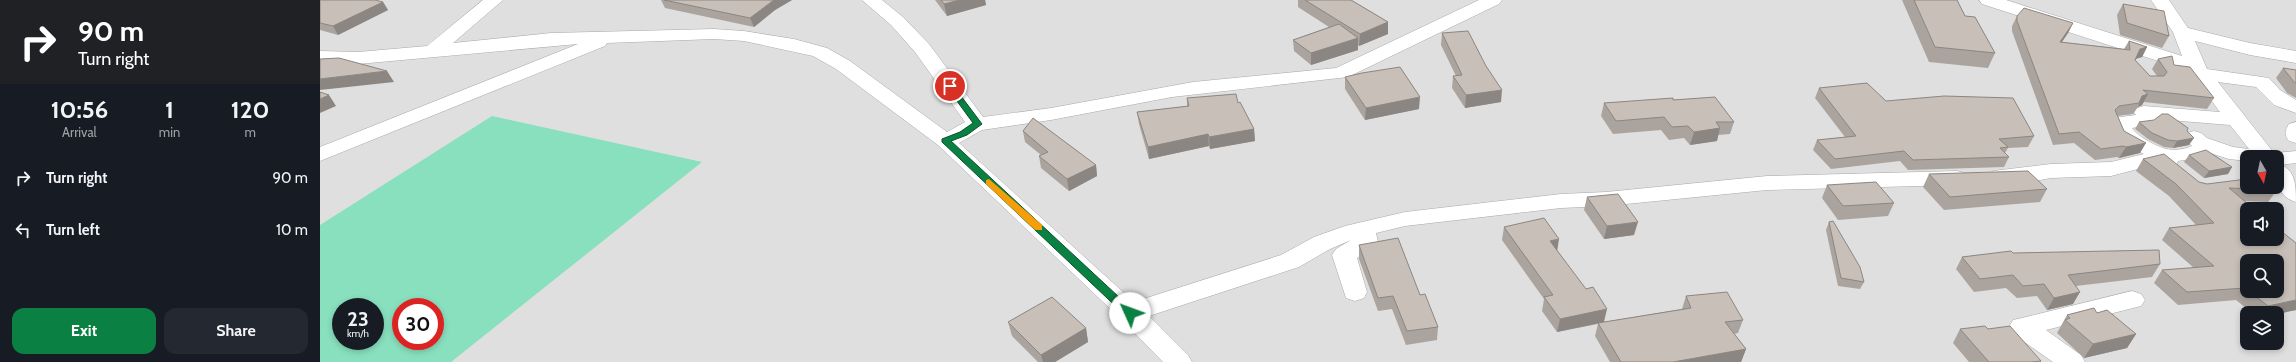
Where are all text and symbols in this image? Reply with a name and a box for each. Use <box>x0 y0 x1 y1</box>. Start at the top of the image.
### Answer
text: 90 m <box>78 14 144 48</box>
icon: right <box>12 16 64 68</box>
text: Turn right <box>78 48 149 70</box>
pin <box>933 69 967 103</box>
icon: arrive <box>939 75 961 97</box>
text: 10:56 <box>51 95 108 124</box>
text: 1 <box>165 95 174 124</box>
text: 120 <box>231 95 269 124</box>
text: Arrival <box>62 124 97 140</box>
text: min <box>159 124 180 140</box>
text: m <box>244 124 256 140</box>
north arrow <box>2240 150 2284 194</box>
map controls <box>2240 150 2284 350</box>
icon: right <box>12 167 34 189</box>
text: Turn right <box>46 169 107 187</box>
text: 90 m <box>272 169 308 187</box>
button: sound <box>2240 202 2284 246</box>
icon: left <box>12 219 34 241</box>
text: Turn left <box>46 221 100 239</box>
text: 10 m <box>276 221 308 239</box>
button: search <box>2240 254 2284 298</box>
position arrow <box>1109 292 1151 334</box>
speed limit sign: 30 <box>392 298 444 350</box>
button: layers <box>2240 306 2284 350</box>
text: 23 <box>347 307 369 331</box>
button: Exit <box>12 308 156 354</box>
button: Share <box>164 308 308 354</box>
text: km/h <box>347 327 369 340</box>

